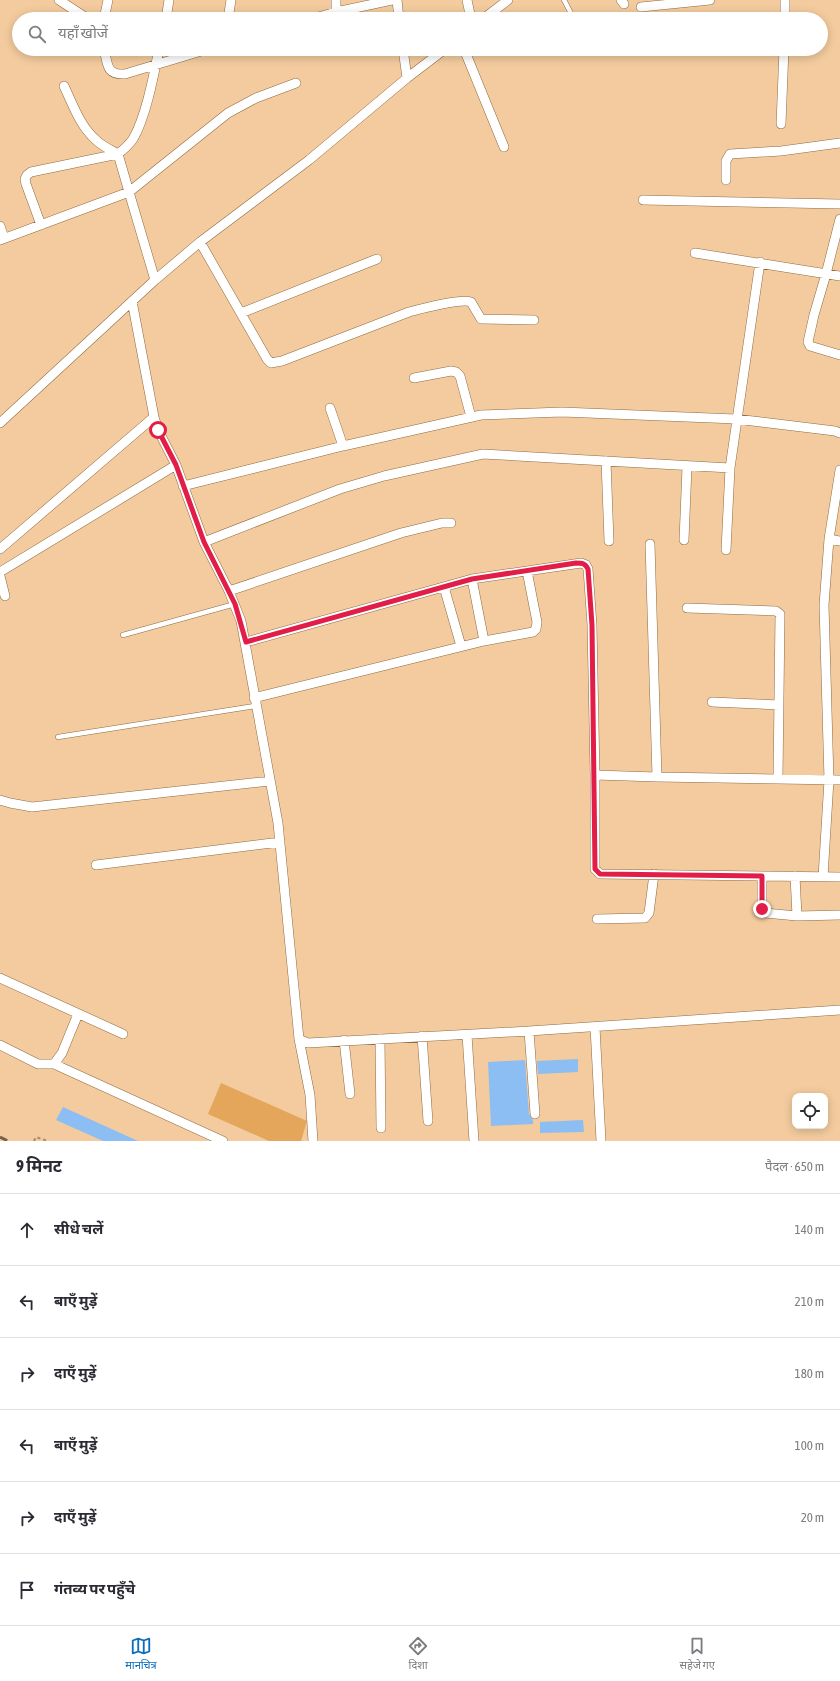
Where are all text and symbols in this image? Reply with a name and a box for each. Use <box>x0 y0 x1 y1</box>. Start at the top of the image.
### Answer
search box <box>12 12 828 56</box>
icon: search <box>26 23 48 45</box>
text: यहाँ खोजें <box>58 24 108 41</box>
route start <box>149 421 167 439</box>
route end <box>753 900 771 918</box>
map controls <box>792 1093 828 1129</box>
button: locate <box>792 1093 828 1129</box>
text: 9 मिनट <box>16 1156 62 1176</box>
text: पैदल · 650 m <box>765 1159 824 1174</box>
icon: ahead <box>16 1219 38 1241</box>
text: सीधे चलें <box>54 1220 103 1237</box>
text: 140 m <box>795 1222 824 1237</box>
icon: left <box>16 1291 38 1313</box>
text: बाएँ मुड़ें <box>54 1292 97 1309</box>
text: 210 m <box>795 1294 824 1309</box>
icon: right <box>16 1363 38 1385</box>
text: दाएँ मुड़ें <box>54 1364 96 1381</box>
text: 180 m <box>795 1366 824 1381</box>
icon: left <box>16 1435 38 1457</box>
text: बाएँ मुड़ें <box>54 1436 97 1453</box>
text: 100 m <box>795 1438 824 1453</box>
icon: right <box>16 1507 38 1529</box>
text: दाएँ मुड़ें <box>54 1508 96 1525</box>
text: 20 m <box>801 1510 824 1525</box>
icon: arrive <box>16 1579 38 1601</box>
text: गंतव्य पर पहुँचे <box>54 1580 135 1597</box>
tab: मानचित्र <box>125 1635 157 1673</box>
tab: दिशा <box>407 1635 429 1673</box>
tab: सहेजे गए <box>680 1635 715 1673</box>

